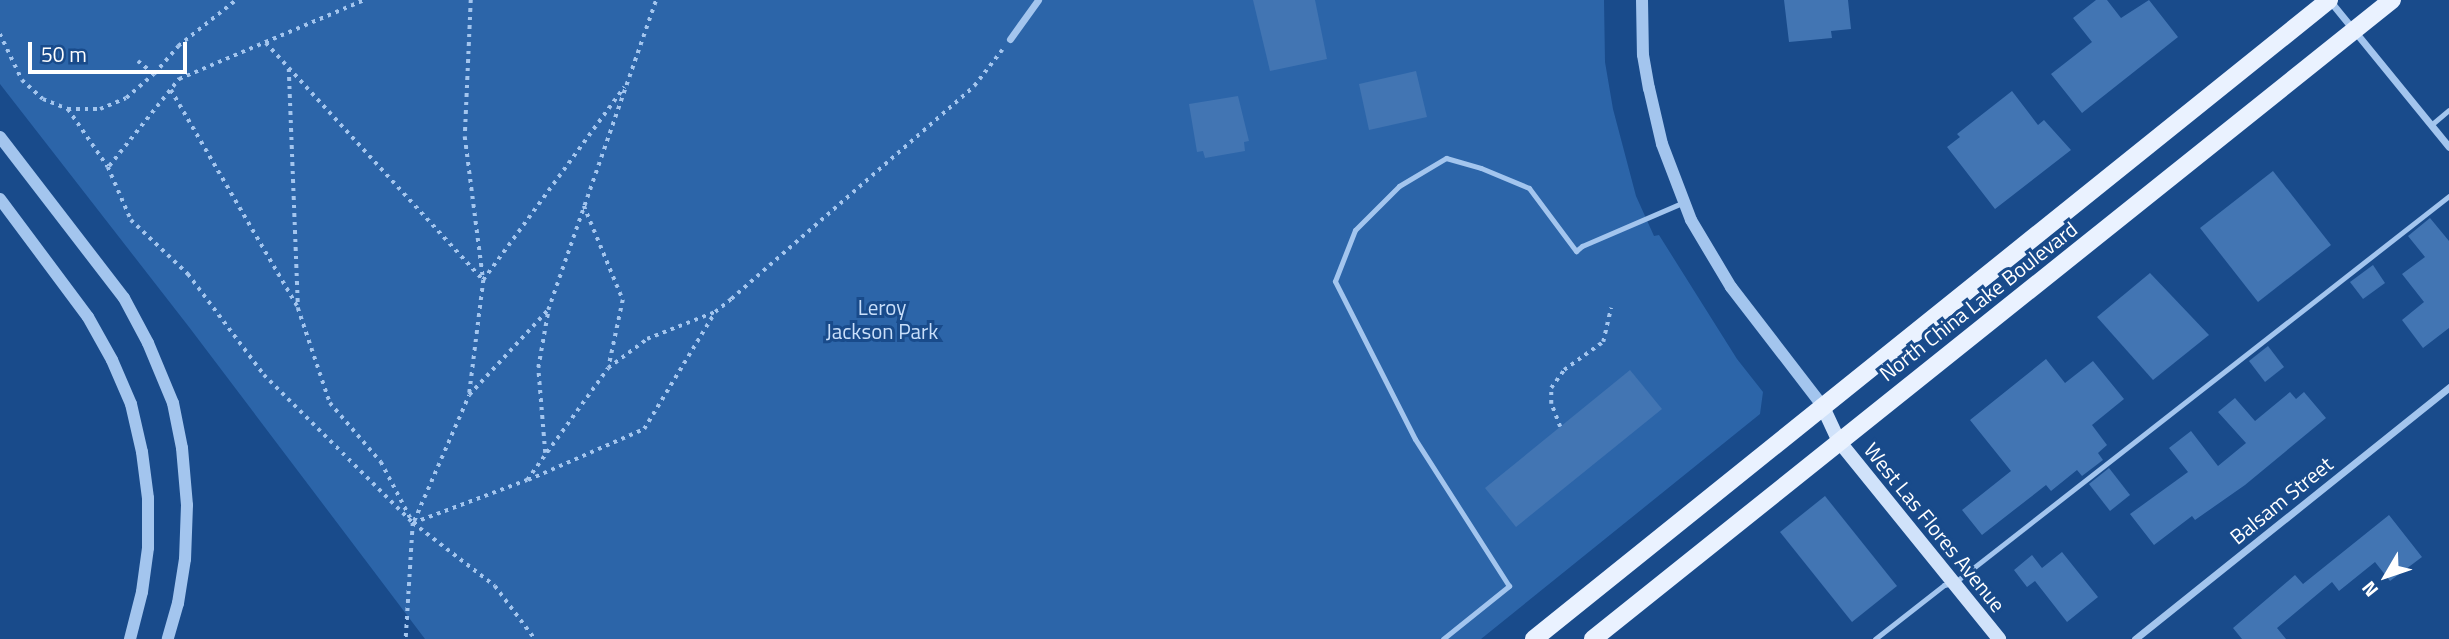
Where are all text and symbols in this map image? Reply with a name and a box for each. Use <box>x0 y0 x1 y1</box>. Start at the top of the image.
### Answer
scale bar <box>32 28 191 72</box>
text: 50 m <box>41 38 87 70</box>
street label: North China Lake Boulevard <box>1874 216 2082 386</box>
park label: Leroy Jackson Park <box>826 294 938 344</box>
street label: West Las Flores Avenue <box>1859 437 2011 617</box>
street label: Balsam Street <box>2225 451 2337 549</box>
north arrow <box>2351 541 2421 611</box>
text: N <box>2354 575 2385 604</box>

